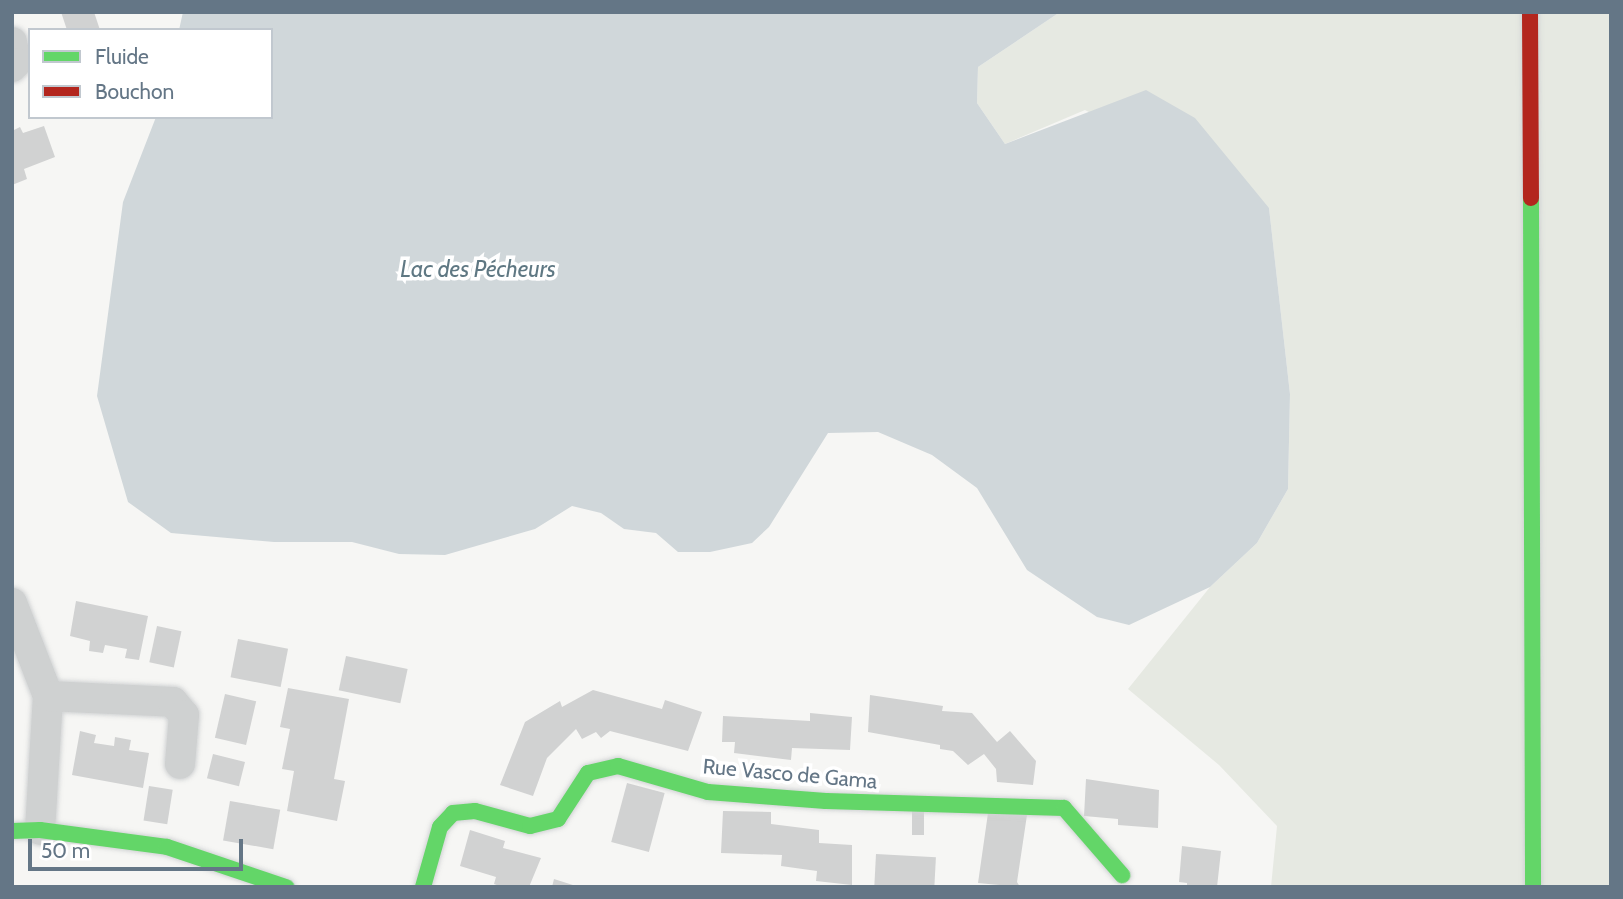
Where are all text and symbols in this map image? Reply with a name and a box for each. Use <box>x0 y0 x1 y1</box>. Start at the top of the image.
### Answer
legend <box>28 28 273 119</box>
text: Fluide <box>95 44 149 69</box>
text: Bouchon <box>95 79 174 104</box>
water label: Lac des Pécheurs <box>400 255 556 283</box>
street label: Rue Vasco de Gama <box>702 754 878 794</box>
scale bar <box>32 825 247 869</box>
text: 50 m <box>41 838 90 863</box>

